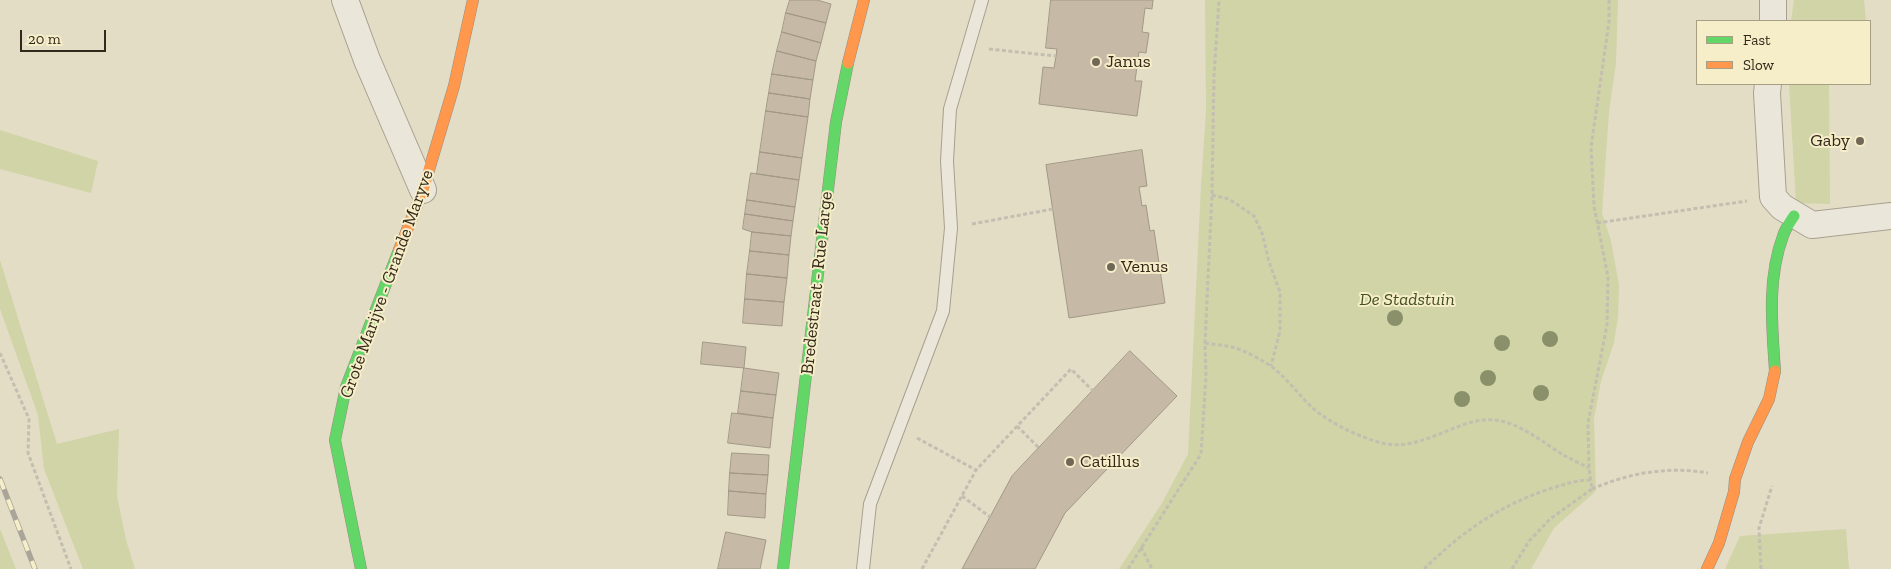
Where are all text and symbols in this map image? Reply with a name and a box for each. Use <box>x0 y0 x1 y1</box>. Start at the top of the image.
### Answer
scale bar <box>22 20 109 52</box>
legend <box>1696 20 1871 85</box>
text: 20 m <box>28 30 61 48</box>
text: Fast <box>1743 31 1771 49</box>
place label: Janus <box>1106 51 1151 73</box>
marker: Janus <box>1090 56 1102 68</box>
text: Slow <box>1743 56 1774 74</box>
place label: Gaby <box>1810 130 1850 152</box>
marker: Gaby <box>1854 135 1866 147</box>
street label: Grote Marijve - Grande Maryve <box>336 167 438 401</box>
street label: Bredestraat - Rue Large <box>797 190 837 376</box>
place label: Venus <box>1121 256 1168 278</box>
marker: Venus <box>1105 261 1117 273</box>
park label: De Stadstuin <box>1359 289 1455 311</box>
place label: Catillus <box>1080 451 1140 473</box>
marker: Catillus <box>1064 456 1076 468</box>

